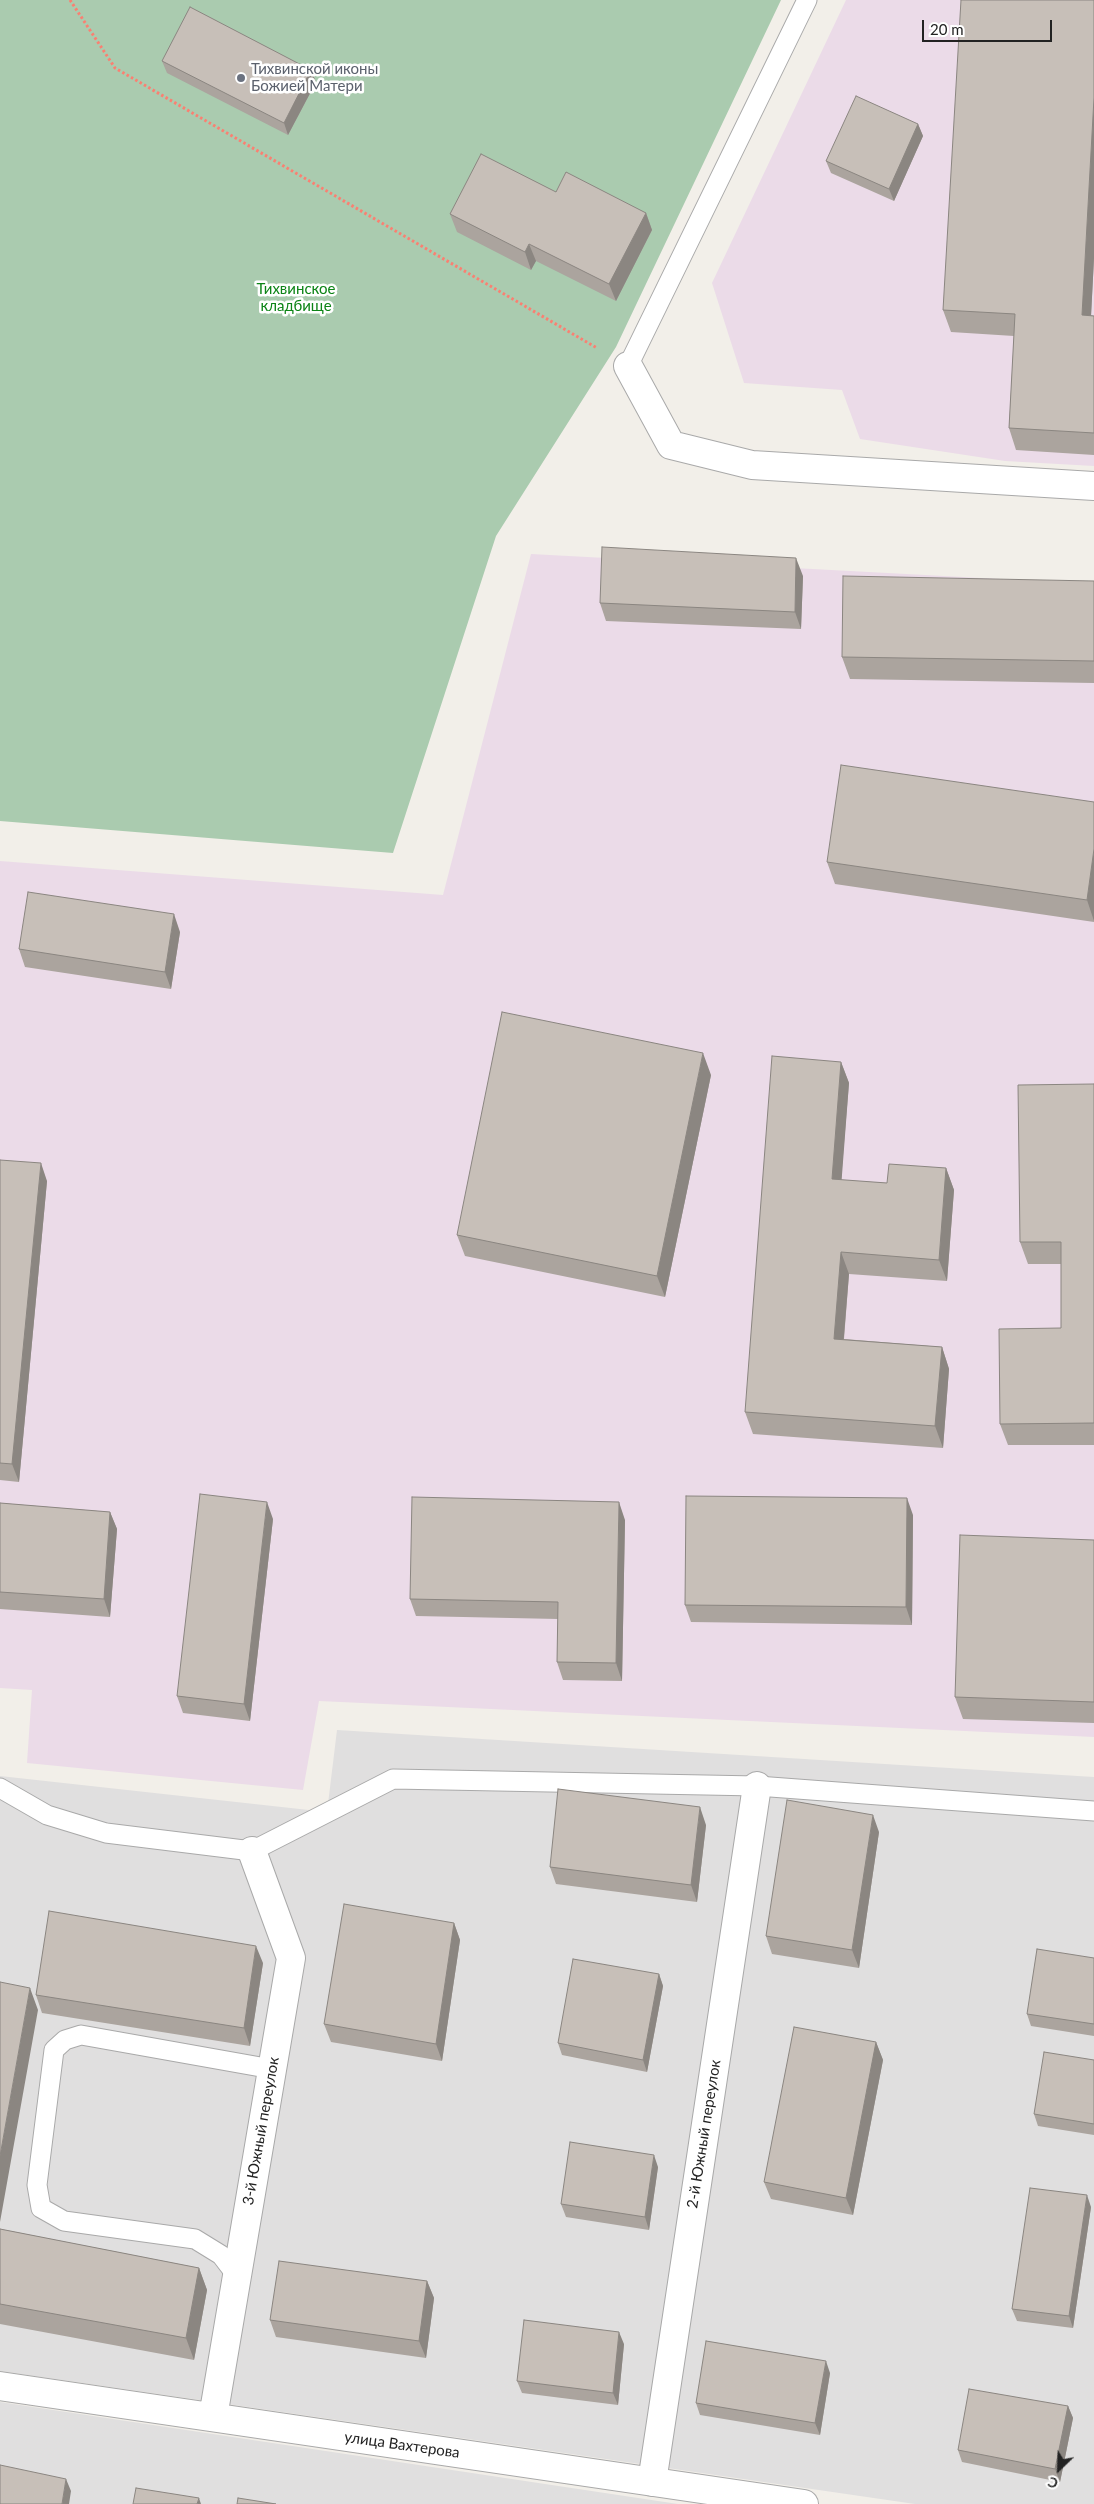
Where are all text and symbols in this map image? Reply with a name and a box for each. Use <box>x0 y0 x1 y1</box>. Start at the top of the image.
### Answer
scale bar <box>924 10 1054 42</box>
text: 20 m <box>930 20 964 38</box>
place label: Тихвинской иконы Божией Матери <box>251 60 378 95</box>
marker: Тихвинской иконы Божией Матери <box>235 72 247 84</box>
park label: Тихвинское кладбище <box>257 280 335 315</box>
street label: 3-й Южный переулок <box>239 2055 283 2207</box>
street label: 2-й Южный переулок <box>683 2058 725 2210</box>
street label: улица Вахтерова <box>343 2428 461 2462</box>
north arrow <box>1034 2444 1084 2494</box>
text: С <box>1045 2474 1060 2493</box>

